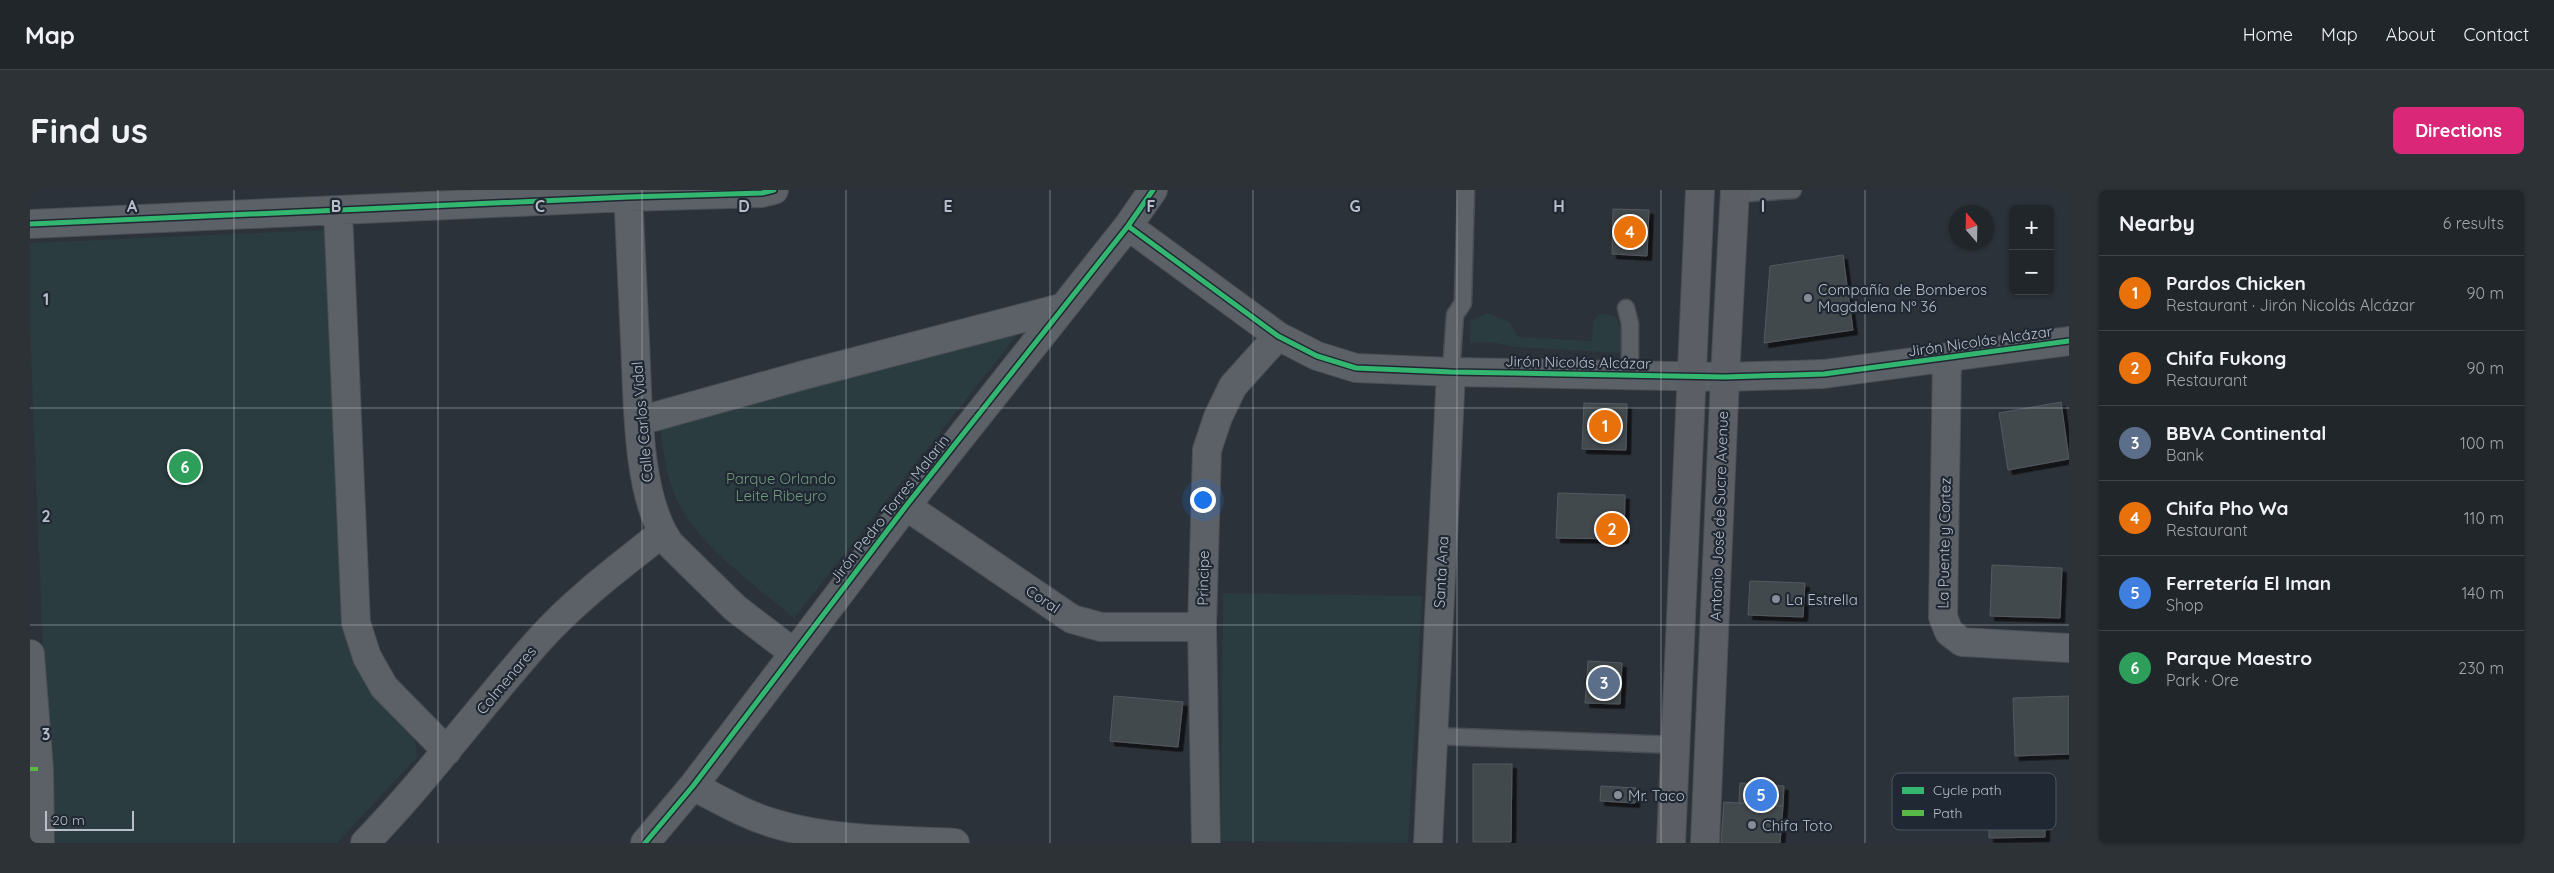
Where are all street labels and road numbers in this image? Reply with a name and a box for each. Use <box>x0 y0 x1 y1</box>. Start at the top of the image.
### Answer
street label: Jirón Nicolás Alcázar <box>1906 321 2054 361</box>
street label: Jirón Nicolás Alcázar <box>1505 351 1651 373</box>
street label: Calle Carlos Vidal <box>627 361 657 483</box>
street label: Antonio José de Sucre Avenue <box>1706 411 1732 621</box>
street label: Jirón Pedro Torres Malarin <box>825 431 953 587</box>
street label: La Puente y Cortez <box>1933 477 1955 609</box>
street label: Santa Ana <box>1430 536 1452 608</box>
street label: Principe <box>1193 550 1213 606</box>
street label: Coral <box>1022 581 1064 617</box>
street label: Colmenares <box>472 642 540 718</box>

